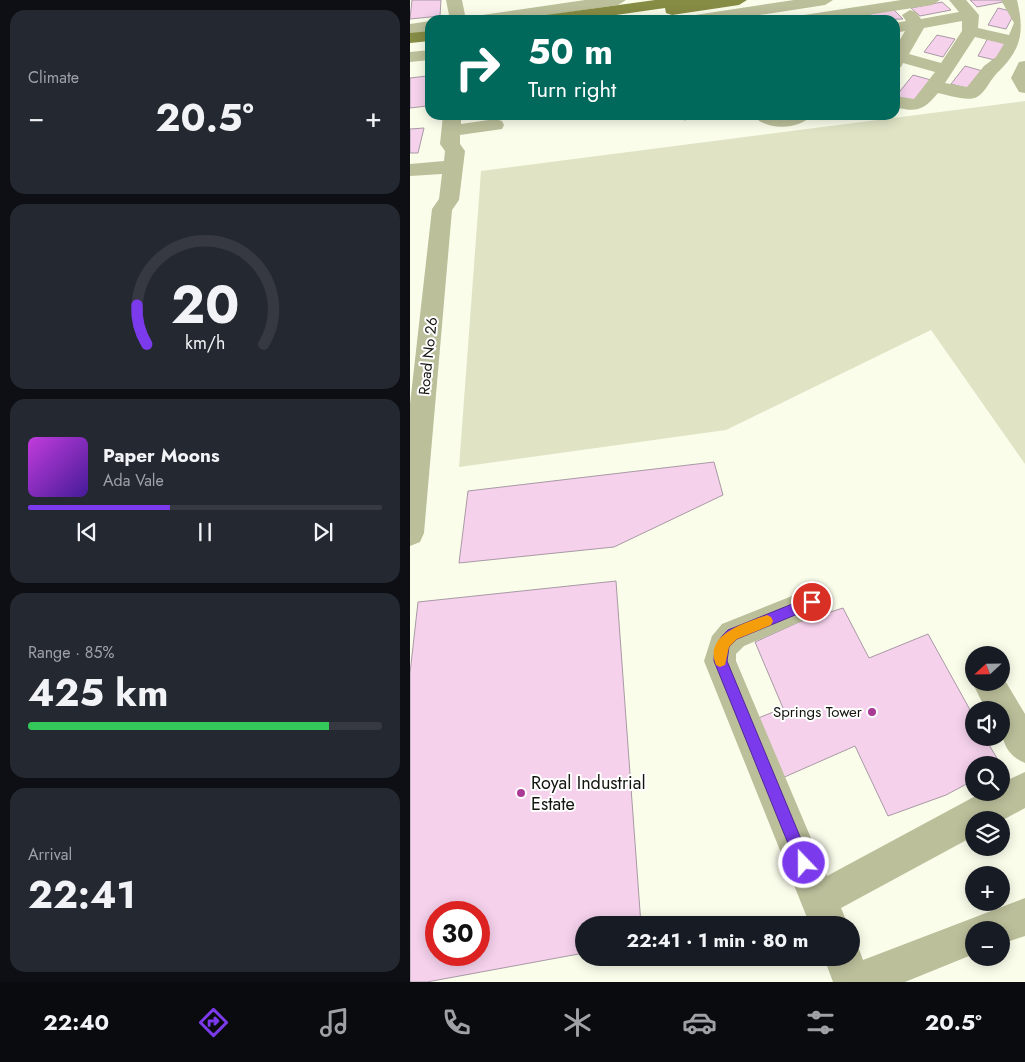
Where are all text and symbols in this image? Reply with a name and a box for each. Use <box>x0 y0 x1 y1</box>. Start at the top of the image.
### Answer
text: 50 m <box>528 27 613 77</box>
icon: right <box>445 35 510 100</box>
text: Climate <box>28 66 79 89</box>
text: Turn right <box>528 73 616 105</box>
text: 20.5° <box>156 90 254 145</box>
text: − <box>28 97 45 138</box>
text: + <box>365 97 382 138</box>
text: 20 <box>171 267 239 343</box>
street label: Road No 26 <box>413 316 443 396</box>
text: km/h <box>185 330 225 356</box>
text: Paper Moons <box>103 442 220 469</box>
text: Ada Vale <box>103 469 164 492</box>
icon: previous <box>73 518 101 546</box>
icon: pause <box>191 518 219 546</box>
icon: next <box>309 518 337 546</box>
pin <box>791 581 833 623</box>
icon: arrive <box>798 588 826 616</box>
text: Range · 85% <box>28 641 115 664</box>
north arrow <box>965 646 1010 691</box>
map controls <box>965 646 1010 966</box>
text: 425 km <box>28 665 168 720</box>
place label: Springs Tower <box>773 701 863 723</box>
button: sound <box>965 701 1010 746</box>
marker: Springs Tower <box>866 706 878 718</box>
button: search <box>965 756 1010 801</box>
place label: Royal Industrial Estate <box>531 770 646 817</box>
marker: Royal Industrial Estate <box>515 787 527 799</box>
button: layers <box>965 811 1010 856</box>
position arrow <box>777 836 829 888</box>
text: Arrival <box>28 843 72 866</box>
button: + <box>965 866 1010 911</box>
text: 22:41 <box>28 867 136 922</box>
speed limit sign: 30 <box>425 901 490 966</box>
button: − <box>965 921 1010 966</box>
text: 22:41 · 1 min · 80 m <box>627 927 808 954</box>
icon: directions <box>196 1005 231 1040</box>
icon: music <box>317 1005 352 1040</box>
icon: phone <box>439 1005 474 1040</box>
icon: climate <box>560 1005 595 1040</box>
icon: car <box>682 1005 717 1040</box>
icon: filters <box>803 1005 838 1040</box>
text: 22:40 <box>43 1006 109 1038</box>
text: 20.5° <box>925 1006 982 1038</box>

